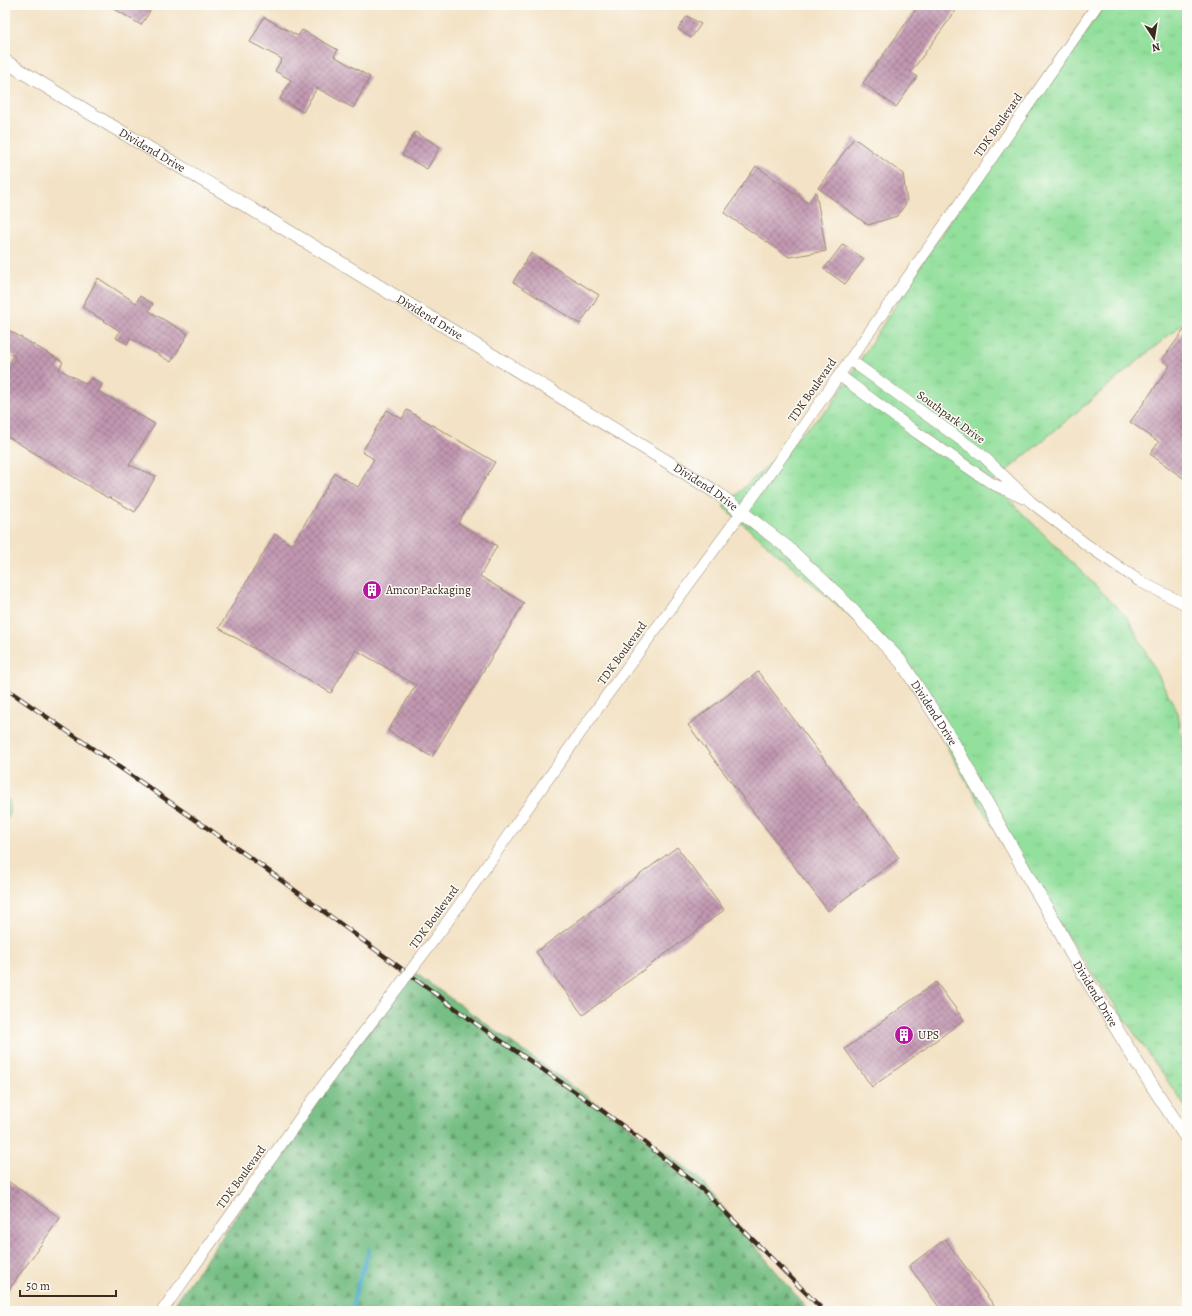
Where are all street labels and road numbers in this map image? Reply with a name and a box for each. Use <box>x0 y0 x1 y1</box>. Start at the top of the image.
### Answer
street label: TDK Boulevard <box>970 89 1026 160</box>
street label: Dividend Drive <box>116 124 188 176</box>
street label: Dividend Drive <box>394 291 466 343</box>
street label: TDK Boulevard <box>784 354 840 425</box>
street label: Southpark Drive <box>914 387 988 447</box>
street label: Dividend Drive <box>670 459 741 514</box>
street label: TDK Boulevard <box>594 618 651 688</box>
street label: Dividend Drive <box>907 677 961 748</box>
street label: TDK Boulevard <box>406 882 463 952</box>
street label: Dividend Drive <box>1069 958 1122 1030</box>
street label: TDK Boulevard <box>213 1142 270 1212</box>

